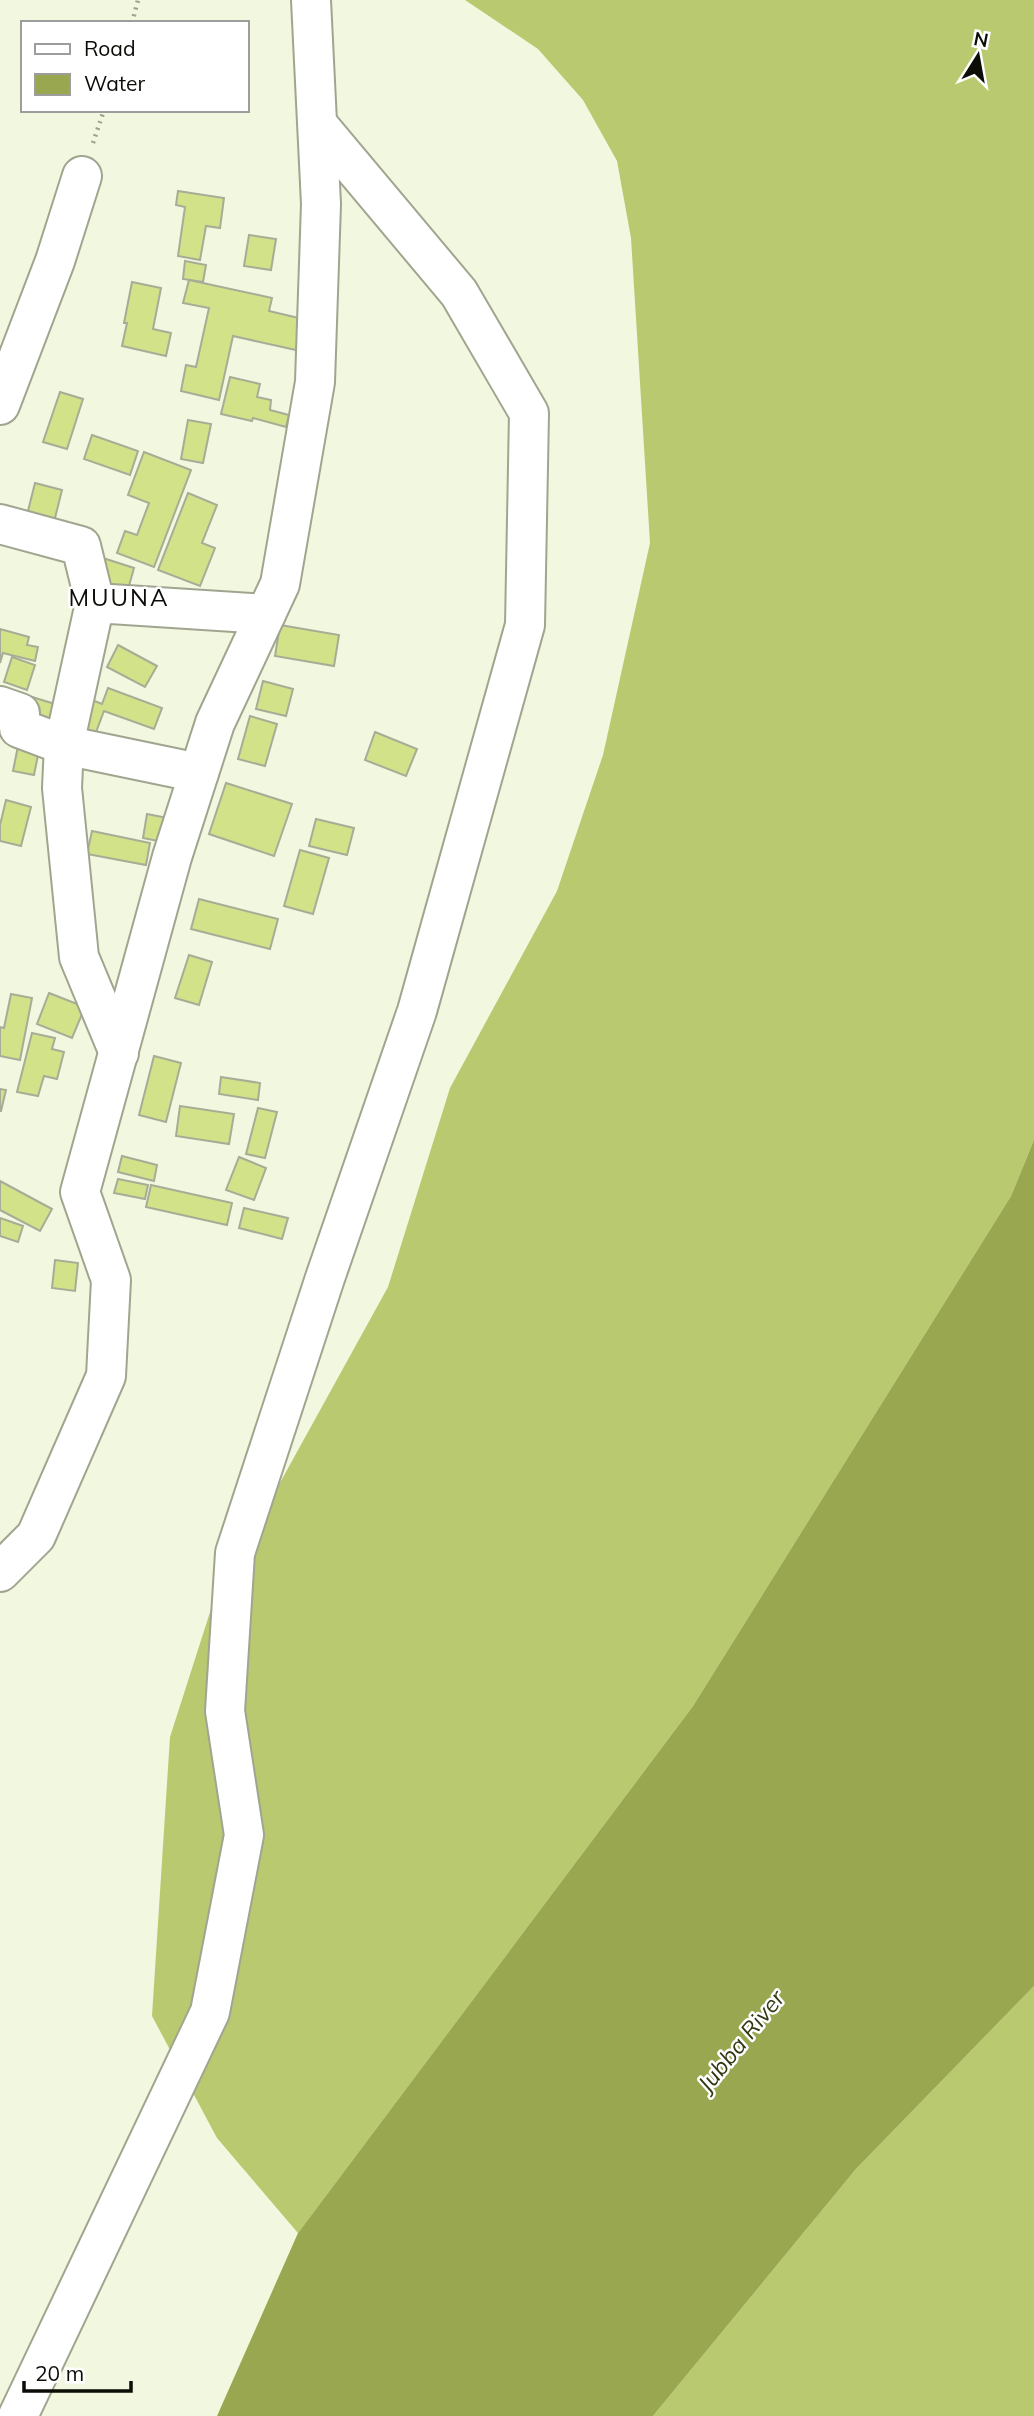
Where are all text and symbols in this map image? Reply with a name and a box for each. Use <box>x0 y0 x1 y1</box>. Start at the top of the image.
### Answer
legend <box>21 21 248 112</box>
north arrow <box>943 21 1013 91</box>
text: N <box>972 26 991 52</box>
text: Road <box>84 35 135 61</box>
text: Water <box>84 70 145 96</box>
district label: MUUNA <box>68 582 170 612</box>
water label: Jubba River <box>690 1983 791 2099</box>
scale bar <box>24 2350 131 2394</box>
text: 20 m <box>35 2360 84 2386</box>

